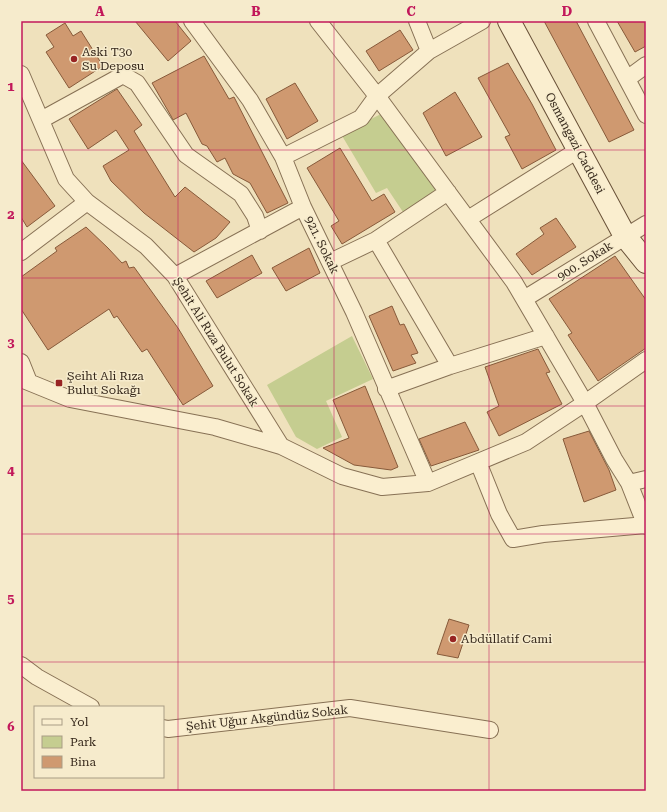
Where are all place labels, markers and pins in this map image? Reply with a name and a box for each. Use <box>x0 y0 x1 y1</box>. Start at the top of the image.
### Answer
place label: Aski T30 Su Deposu <box>82 45 145 73</box>
marker: Aski T30 Su Deposu <box>69 54 79 64</box>
place label: Şeiht Ali Rıza Bulut Sokağı <box>67 369 144 397</box>
marker: Şeiht Ali Rıza Bulut Sokağı <box>54 378 64 388</box>
place label: Abdüllatif Cami <box>461 632 552 646</box>
marker: Abdüllatif Cami <box>448 634 458 644</box>

